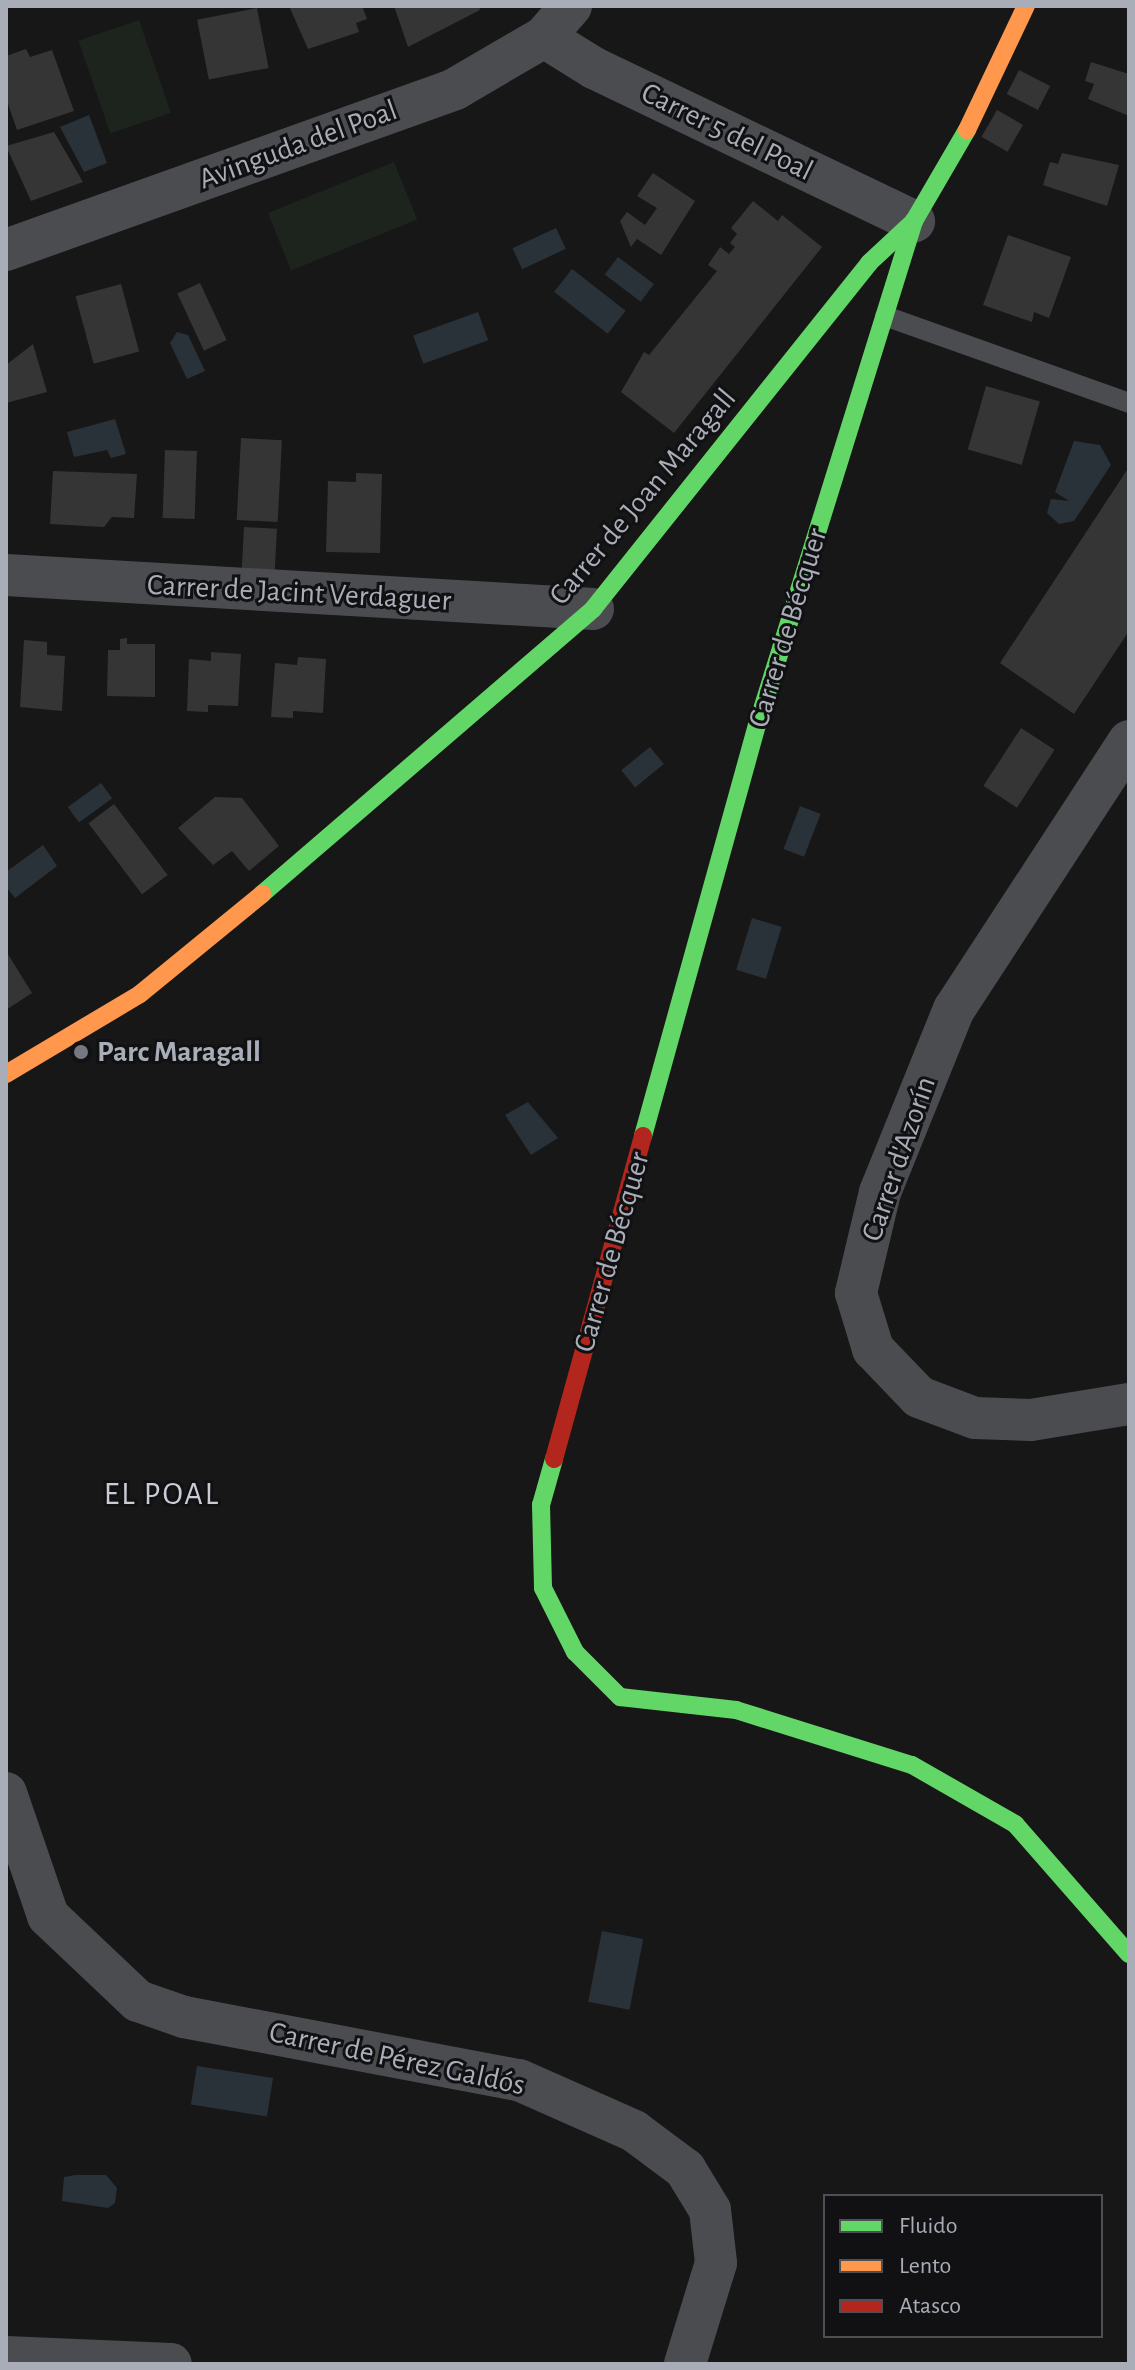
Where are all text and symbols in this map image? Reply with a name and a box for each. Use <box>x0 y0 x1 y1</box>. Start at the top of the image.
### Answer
street label: Carrer 5 del Poal <box>635 75 819 189</box>
street label: Avinguda del Poal <box>194 92 402 198</box>
street label: Carrer de Joan Maragall <box>542 381 744 613</box>
street label: Carrer de Bécquer <box>741 524 835 732</box>
street label: Carrer de Jacint Verdaguer <box>146 567 452 619</box>
place label: Parc Maragall <box>97 1034 261 1070</box>
marker: Parc Maragall <box>72 1043 90 1061</box>
street label: Carrer d'Azorín <box>854 1072 944 1246</box>
street label: Carrer de Bécquer <box>566 1148 658 1356</box>
district label: EL POAL <box>104 1475 220 1513</box>
street label: Carrer de Pérez Galdós <box>266 2014 528 2104</box>
legend <box>823 2194 1103 2338</box>
text: Fluido <box>899 2214 958 2238</box>
text: Lento <box>899 2254 951 2278</box>
text: Atasco <box>899 2294 961 2318</box>

